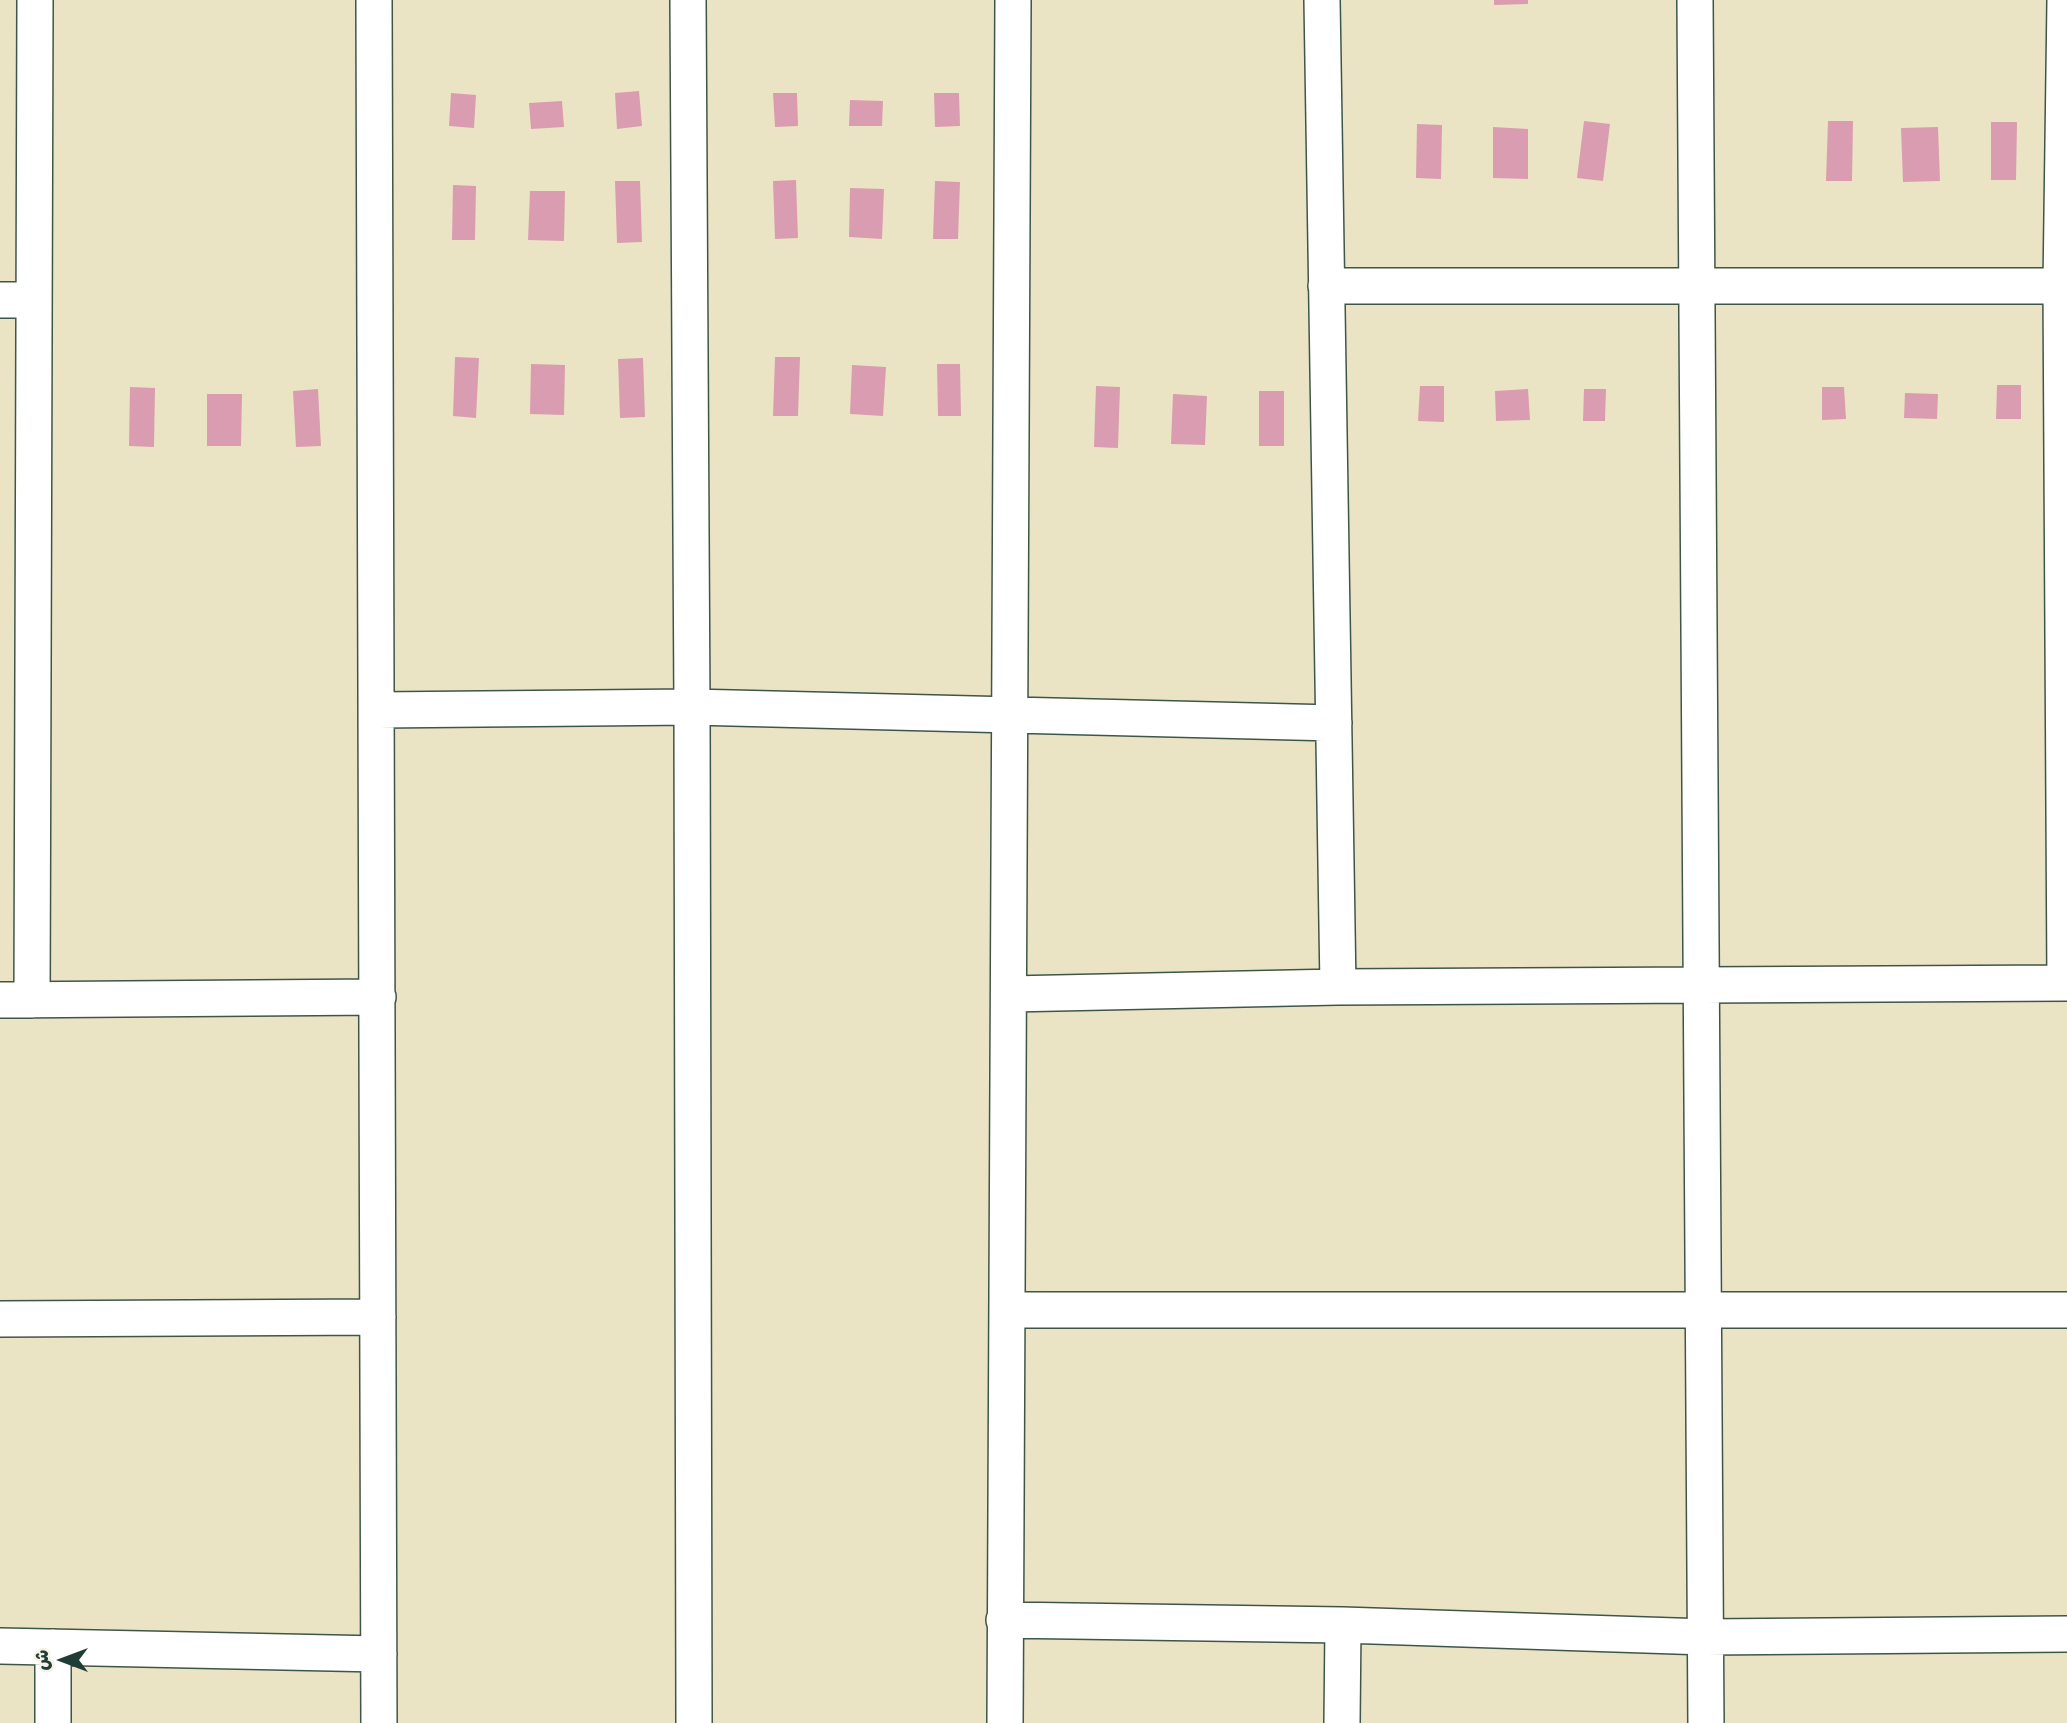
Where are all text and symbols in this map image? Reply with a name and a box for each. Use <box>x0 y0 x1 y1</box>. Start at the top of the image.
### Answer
north arrow <box>28 1625 98 1695</box>
text: ش <box>30 1650 53 1670</box>

